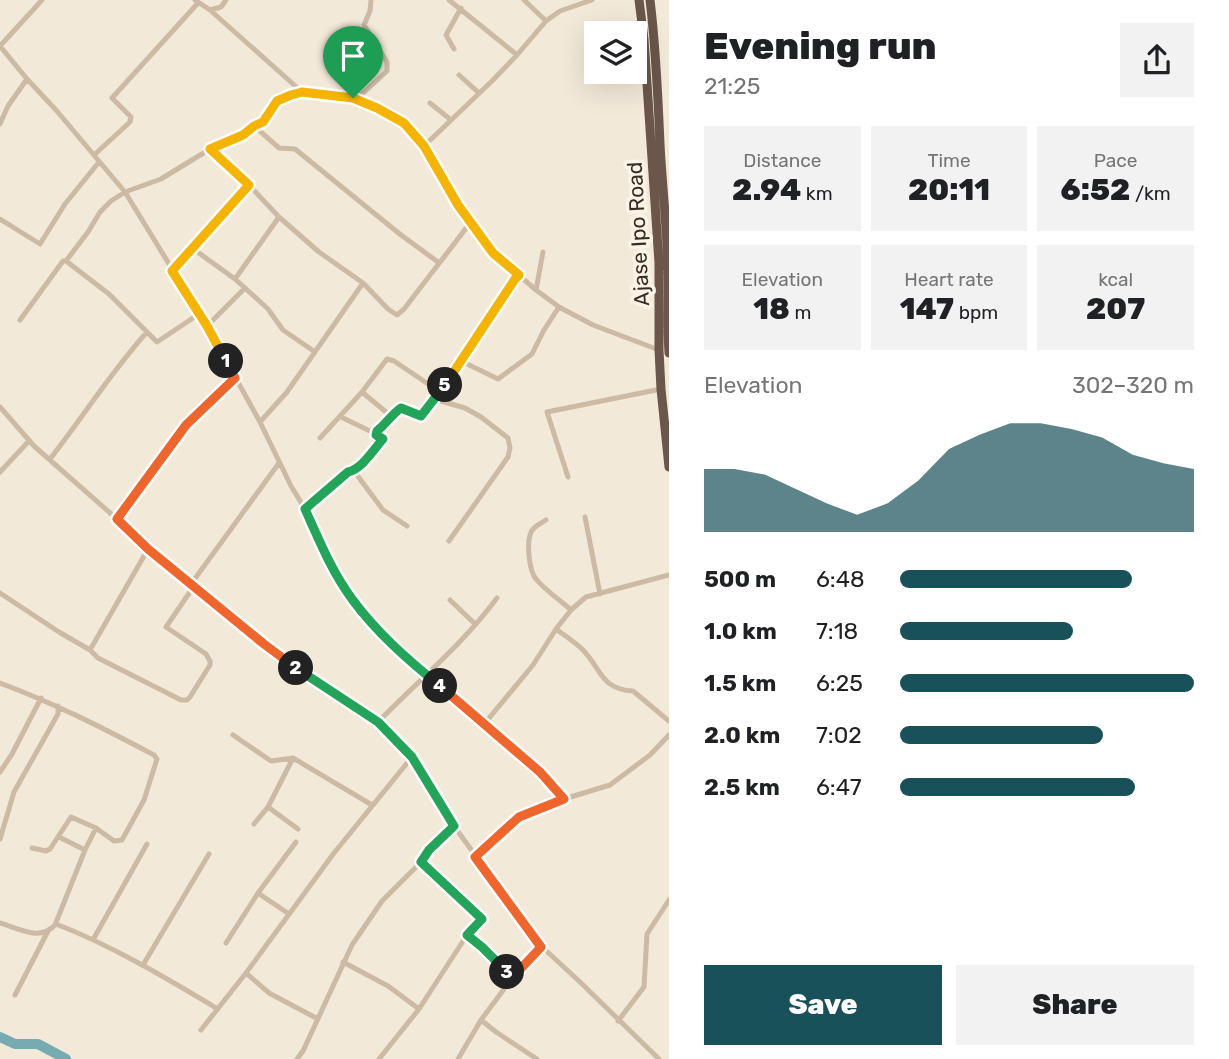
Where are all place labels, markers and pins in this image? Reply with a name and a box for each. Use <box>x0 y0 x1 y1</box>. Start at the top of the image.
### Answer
pin <box>323 26 383 98</box>
pin: 1 <box>208 344 244 378</box>
pin: 5 <box>428 368 462 402</box>
pin: 2 <box>278 650 314 686</box>
pin: 4 <box>422 668 458 704</box>
pin: 3 <box>490 954 524 990</box>

